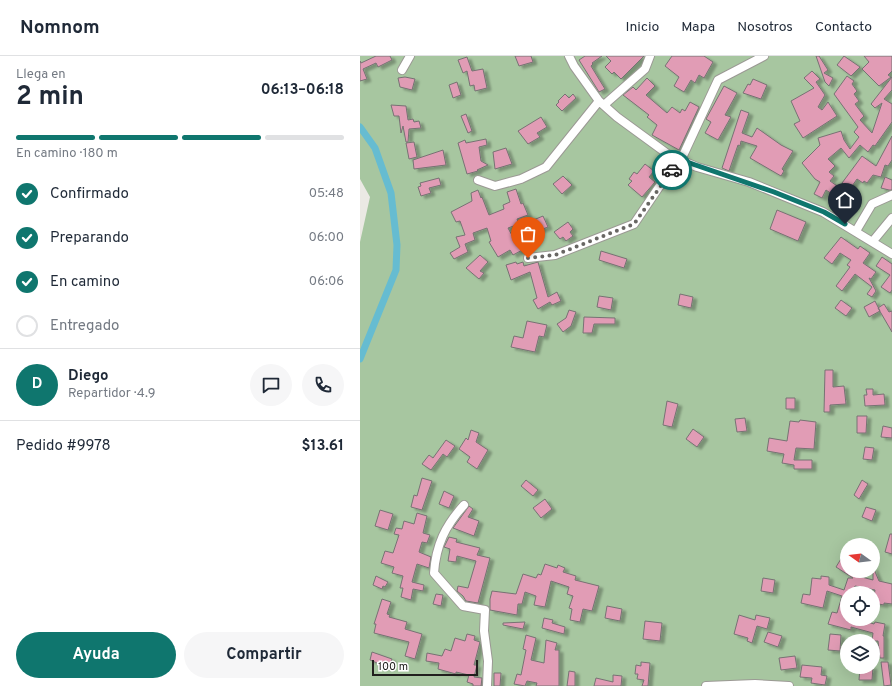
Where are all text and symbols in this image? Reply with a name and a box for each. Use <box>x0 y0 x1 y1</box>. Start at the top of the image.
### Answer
text: Nomnom <box>20 16 100 40</box>
text: Inicio <box>626 19 659 36</box>
text: Mapa <box>681 19 715 36</box>
text: Nosotros <box>737 19 793 36</box>
text: Contacto <box>815 19 872 36</box>
text: Llega en <box>16 67 66 83</box>
text: 2 min <box>16 81 84 114</box>
text: 06:13–06:18 <box>261 81 344 100</box>
text: En camino · 180 m <box>16 146 118 162</box>
courier <box>652 150 692 190</box>
icon: car <box>661 159 683 181</box>
icon: check <box>16 183 38 205</box>
pin <box>828 183 862 224</box>
text: Confirmado <box>50 185 129 204</box>
text: 05:48 <box>309 186 344 202</box>
icon: home <box>834 189 856 211</box>
pin <box>511 217 545 258</box>
icon: bag <box>517 223 539 245</box>
icon: check <box>16 227 38 249</box>
text: Preparando <box>50 229 129 248</box>
text: 06:00 <box>308 230 344 246</box>
icon: check <box>16 271 38 293</box>
text: En camino <box>50 273 120 292</box>
text: 06:06 <box>309 274 344 290</box>
text: Entregado <box>50 317 119 336</box>
button: chat <box>250 364 292 406</box>
button: phone <box>302 364 344 406</box>
text: Diego <box>68 367 109 386</box>
text: D <box>32 375 42 394</box>
text: Repartidor · 4.9 <box>68 386 156 402</box>
text: Pedido #9978 <box>16 437 111 456</box>
text: $13.61 <box>301 437 344 456</box>
north arrow <box>840 538 880 578</box>
map controls <box>840 538 880 674</box>
button: locate <box>840 586 880 626</box>
button: Ayuda <box>16 632 176 678</box>
button: Compartir <box>184 632 344 678</box>
button: layers <box>840 634 880 674</box>
scale bar <box>372 658 478 677</box>
text: 100 m <box>378 660 408 674</box>

